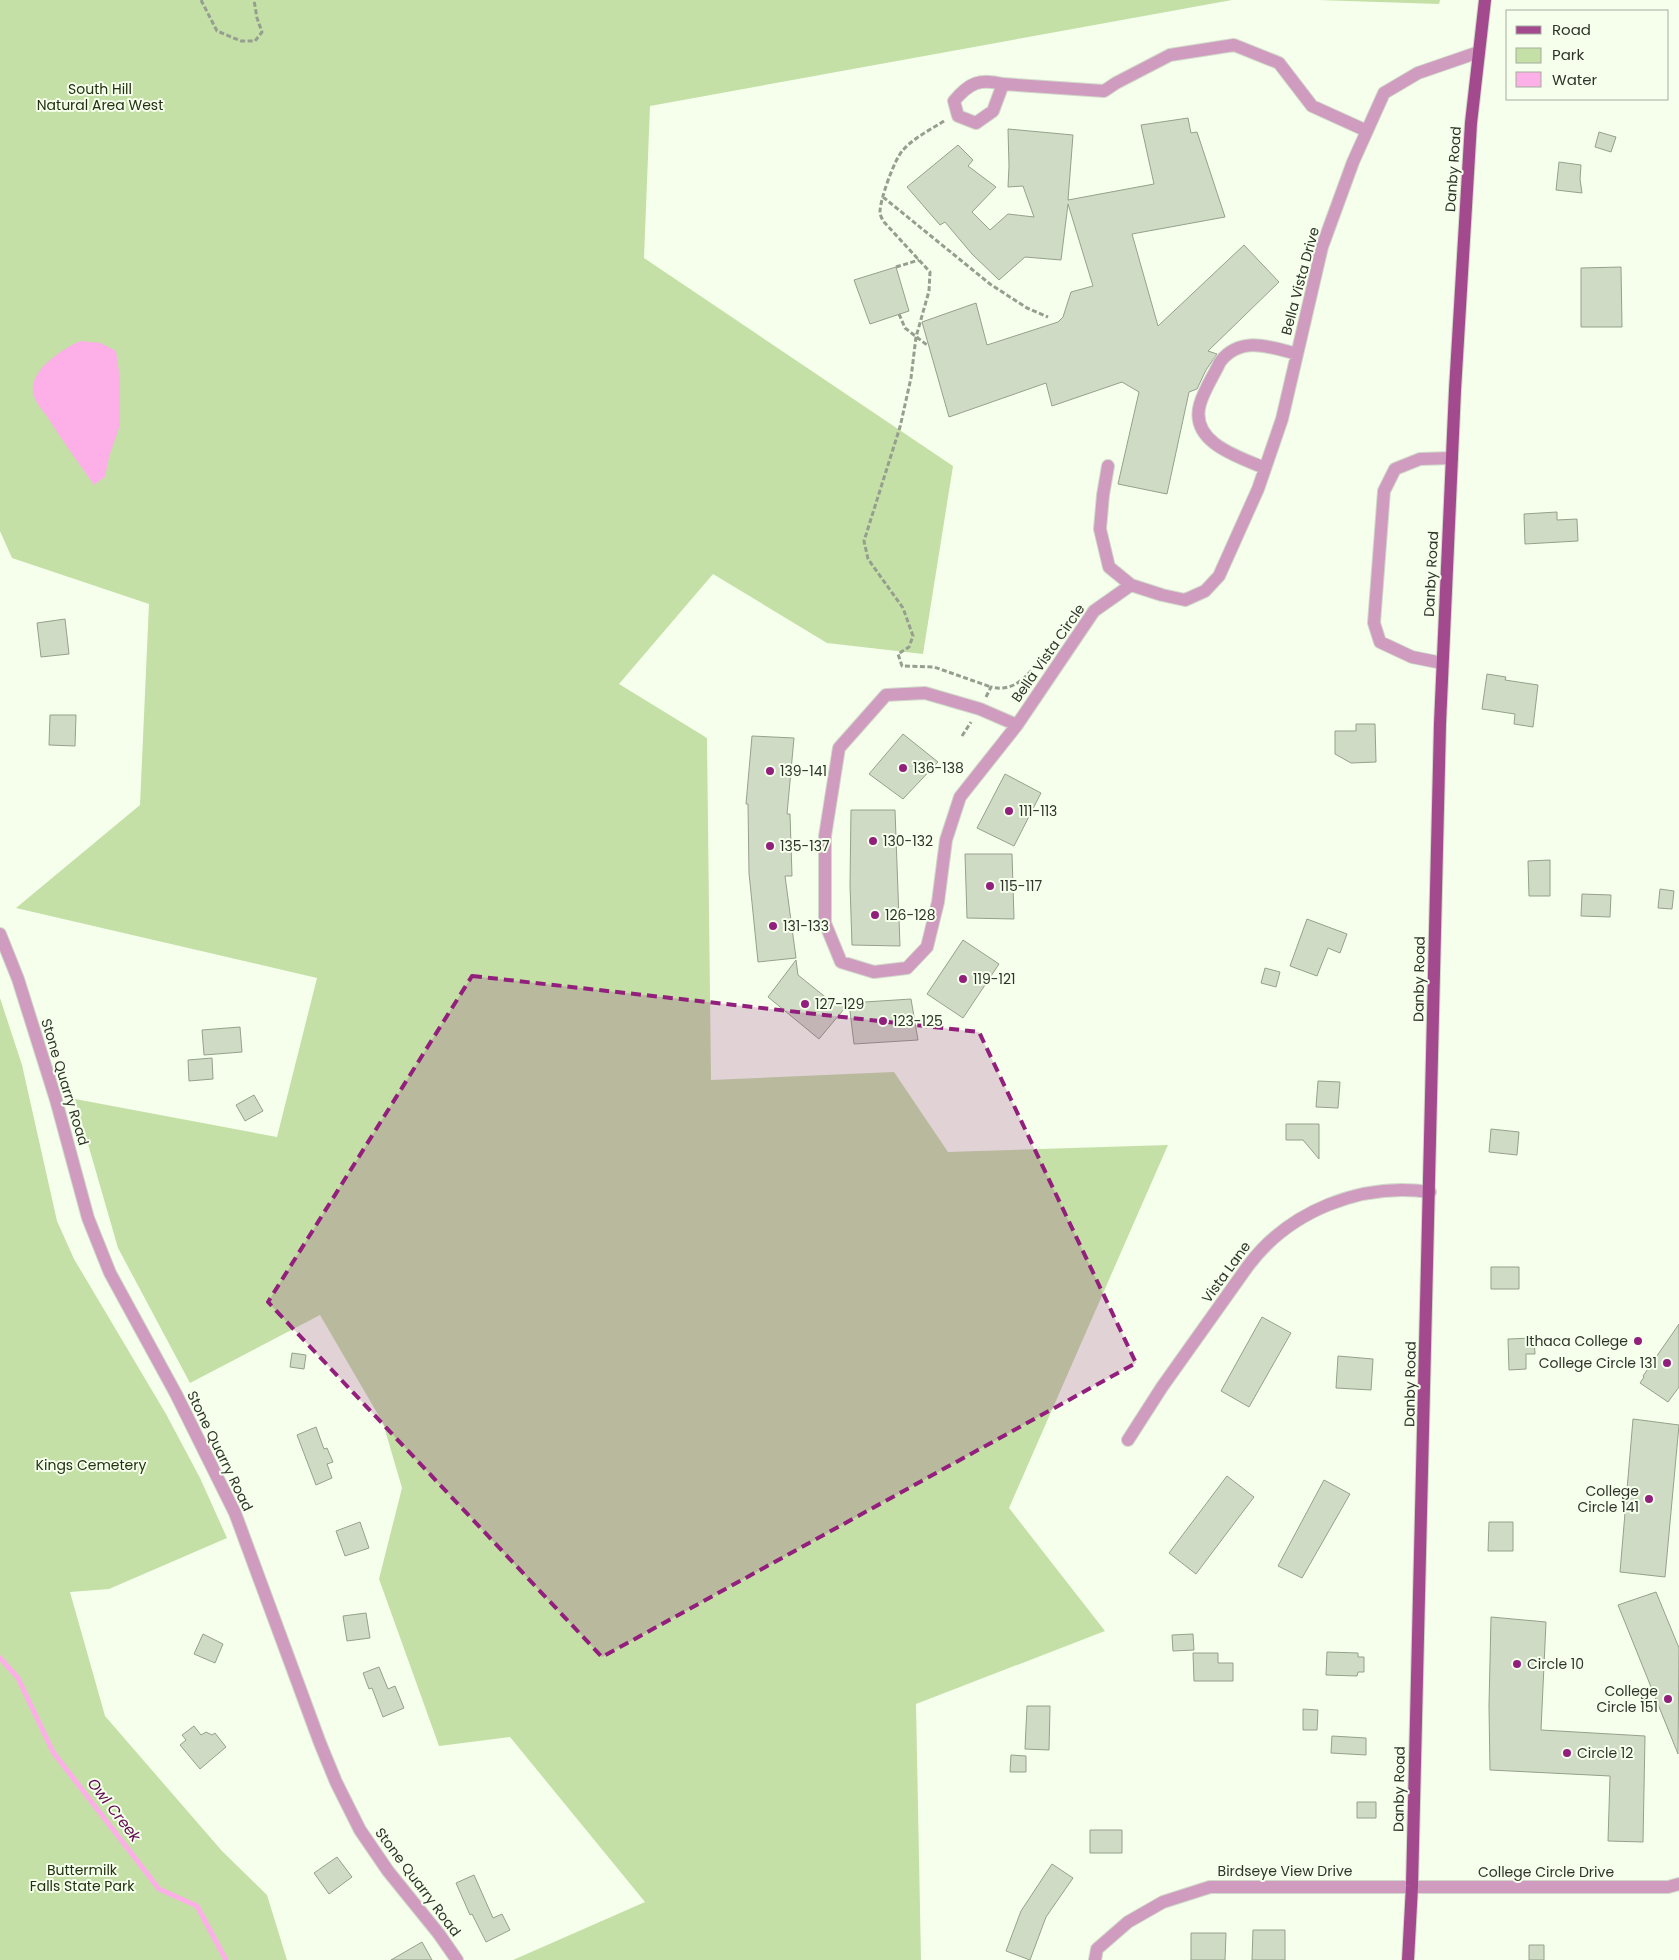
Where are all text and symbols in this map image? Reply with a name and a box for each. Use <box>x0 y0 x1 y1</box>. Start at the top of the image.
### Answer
legend <box>1506 10 1669 100</box>
text: Road <box>1552 19 1591 40</box>
text: Park <box>1552 44 1584 65</box>
text: Water <box>1552 69 1598 90</box>
park label: South Hill Natural Area West <box>37 79 163 115</box>
street label: Danby Road <box>1440 126 1466 212</box>
street label: Bella Vista Drive <box>1276 225 1324 337</box>
street label: Danby Road <box>1419 531 1443 617</box>
street label: Bella Vista Circle <box>1007 600 1090 706</box>
place label: 136-138 <box>913 758 964 778</box>
place label: 139-141 <box>780 761 827 781</box>
marker: 136-138 <box>897 762 909 774</box>
marker: 139-141 <box>764 765 776 777</box>
place label: 111-113 <box>1019 801 1057 821</box>
marker: 111-113 <box>1003 805 1015 817</box>
place label: 130-132 <box>883 831 933 851</box>
marker: 130-132 <box>867 835 879 847</box>
place label: 135-137 <box>780 836 830 856</box>
marker: 135-137 <box>764 840 776 852</box>
place label: 115-117 <box>1000 876 1042 896</box>
marker: 115-117 <box>984 880 996 892</box>
place label: 126-128 <box>885 905 936 925</box>
marker: 126-128 <box>869 909 881 921</box>
place label: 131-133 <box>783 916 829 936</box>
marker: 131-133 <box>767 920 779 932</box>
street label: Danby Road <box>1408 936 1430 1022</box>
place label: 119-121 <box>973 969 1016 989</box>
marker: 119-121 <box>957 973 969 985</box>
place label: 127-129 <box>815 994 864 1014</box>
marker: 127-129 <box>799 998 811 1010</box>
place label: 123-125 <box>893 1011 943 1031</box>
marker: 123-125 <box>877 1015 889 1027</box>
street label: Stone Quarry Road <box>36 1016 94 1148</box>
street label: Vista Lane <box>1197 1237 1255 1307</box>
place label: Ithaca College <box>1526 1331 1628 1351</box>
marker: Ithaca College <box>1632 1335 1644 1347</box>
street label: Danby Road <box>1399 1341 1421 1427</box>
place label: College Circle 131 <box>1539 1353 1657 1373</box>
marker: College Circle 131 <box>1661 1357 1673 1369</box>
street label: Stone Quarry Road <box>182 1387 258 1515</box>
park label: Kings Cemetery <box>36 1455 146 1475</box>
place label: College Circle 141 <box>1577 1481 1639 1517</box>
marker: College Circle 141 <box>1643 1493 1655 1505</box>
place label: Circle 10 <box>1527 1654 1584 1674</box>
marker: Circle 10 <box>1511 1658 1523 1670</box>
place label: College Circle 151 <box>1596 1681 1658 1717</box>
marker: College Circle 151 <box>1662 1693 1674 1705</box>
place label: Circle 12 <box>1577 1743 1633 1763</box>
street label: Danby Road <box>1388 1746 1410 1832</box>
marker: Circle 12 <box>1561 1747 1573 1759</box>
water label: Owl Creek <box>83 1773 147 1847</box>
street label: Stone Quarry Road <box>370 1823 466 1941</box>
park label: Buttermilk Falls State Park <box>30 1860 135 1896</box>
street label: Birdseye View Drive <box>1218 1861 1353 1881</box>
street label: College Circle Drive <box>1478 1862 1614 1882</box>

